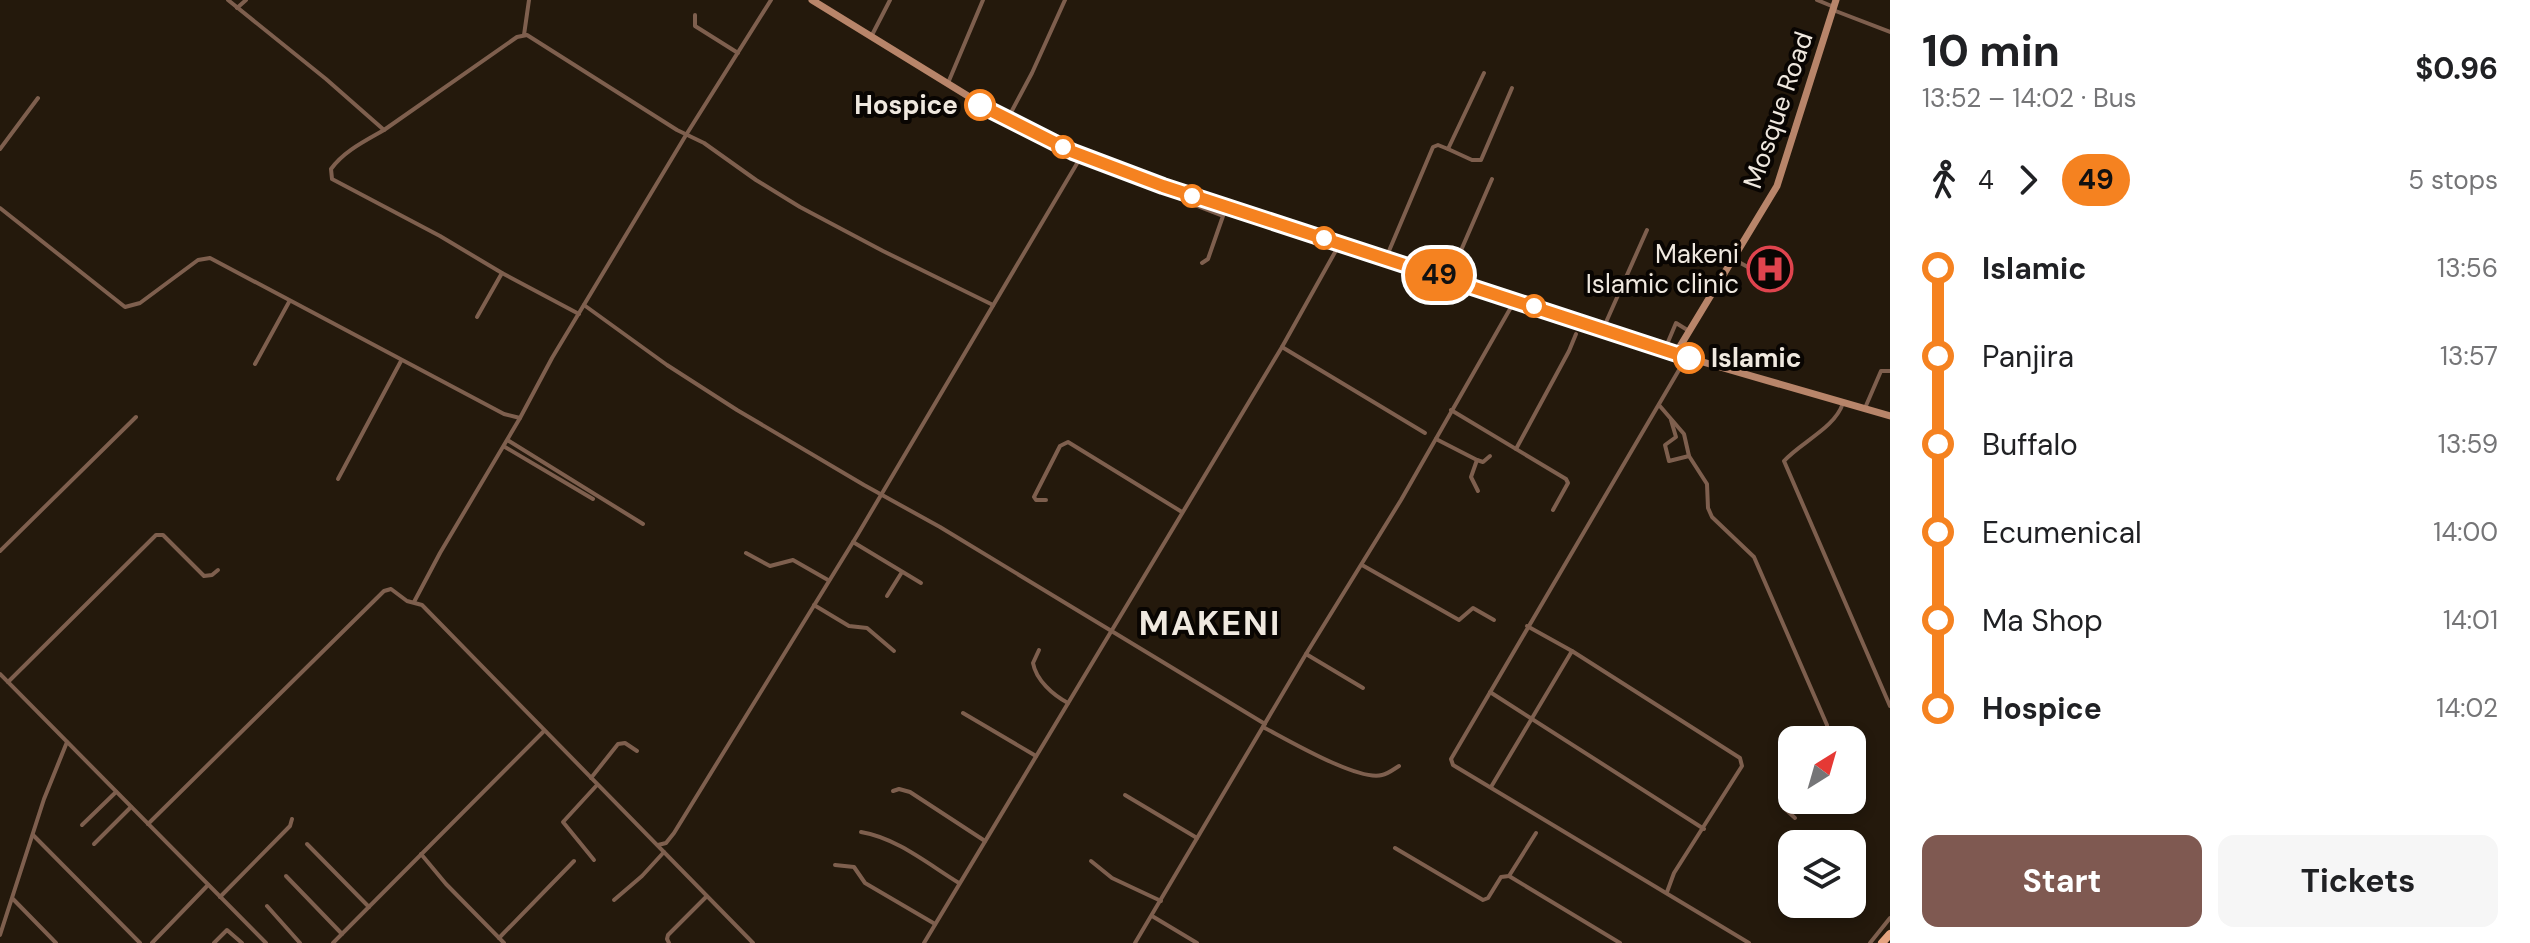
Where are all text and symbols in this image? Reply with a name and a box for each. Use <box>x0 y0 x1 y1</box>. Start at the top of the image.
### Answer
text: 10 min <box>1922 22 2060 80</box>
street label: Mosque Road <box>1735 27 1821 193</box>
text: $0.96 <box>2415 49 2498 88</box>
text: 13:52 – 14:02 · Bus <box>1922 81 2137 115</box>
place label: Hospice <box>854 88 958 122</box>
marker: Hospice <box>965 90 995 120</box>
unlabelled marker <box>1052 136 1074 158</box>
icon: walk <box>1922 158 1966 202</box>
icon: forward <box>2006 158 2050 202</box>
text: 49 <box>2078 161 2114 198</box>
text: 4 <box>1978 163 1994 197</box>
text: 5 stops <box>2408 163 2498 197</box>
unlabelled marker <box>1181 185 1203 207</box>
unlabelled marker <box>1313 227 1335 249</box>
place label: Makeni Islamic clinic <box>1586 237 1739 301</box>
hospital icon: Makeni Islamic clinic <box>1746 245 1794 293</box>
line badge: 49 <box>1403 249 1475 301</box>
text: Islamic <box>1982 249 2086 288</box>
text: 13:56 <box>2437 251 2498 285</box>
text: 49 <box>1421 256 1457 293</box>
unlabelled marker <box>1523 295 1545 317</box>
text: Panjira <box>1982 337 2074 376</box>
text: 13:57 <box>2440 339 2498 373</box>
place label: Islamic <box>1711 341 1801 375</box>
marker: Islamic <box>1674 343 1704 373</box>
text: Buffalo <box>1982 425 2078 464</box>
text: 13:59 <box>2438 427 2498 461</box>
text: Ecumenical <box>1982 513 2142 552</box>
text: 14:00 <box>2433 515 2498 549</box>
district label: MAKENI <box>1139 601 1281 646</box>
text: Ma Shop <box>1982 601 2103 640</box>
text: 14:01 <box>2443 603 2498 637</box>
text: Hospice <box>1982 689 2102 728</box>
text: 14:02 <box>2436 691 2498 725</box>
north arrow <box>1778 726 1866 814</box>
map controls <box>1778 726 1866 918</box>
button: layers <box>1778 830 1866 918</box>
button: Start <box>1922 835 2202 927</box>
button: Tickets <box>2218 835 2498 927</box>

